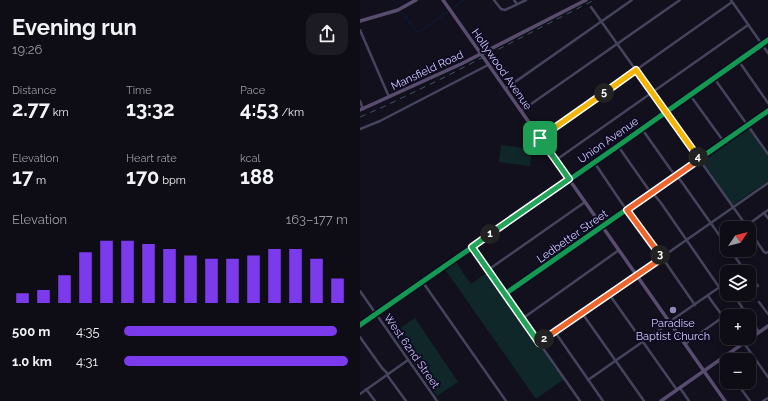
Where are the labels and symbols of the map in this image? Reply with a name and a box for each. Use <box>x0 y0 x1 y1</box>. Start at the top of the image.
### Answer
street label: Hollywood Avenue <box>469 26 535 113</box>
street label: Mansfield Road <box>389 48 466 93</box>
pin: 5 <box>594 83 614 103</box>
street label: Union Avenue <box>575 114 642 166</box>
pin <box>523 121 557 155</box>
pin: 4 <box>688 147 708 167</box>
street label: Ledbetter Street <box>534 207 610 266</box>
north arrow <box>720 221 756 257</box>
pin: 1 <box>480 224 500 244</box>
pin: 3 <box>650 245 670 265</box>
marker: Paradise Baptist Church <box>668 305 678 315</box>
street label: West 62nd Street <box>381 312 442 391</box>
place label: Paradise Baptist Church <box>636 317 710 343</box>
pin: 2 <box>534 329 554 349</box>

